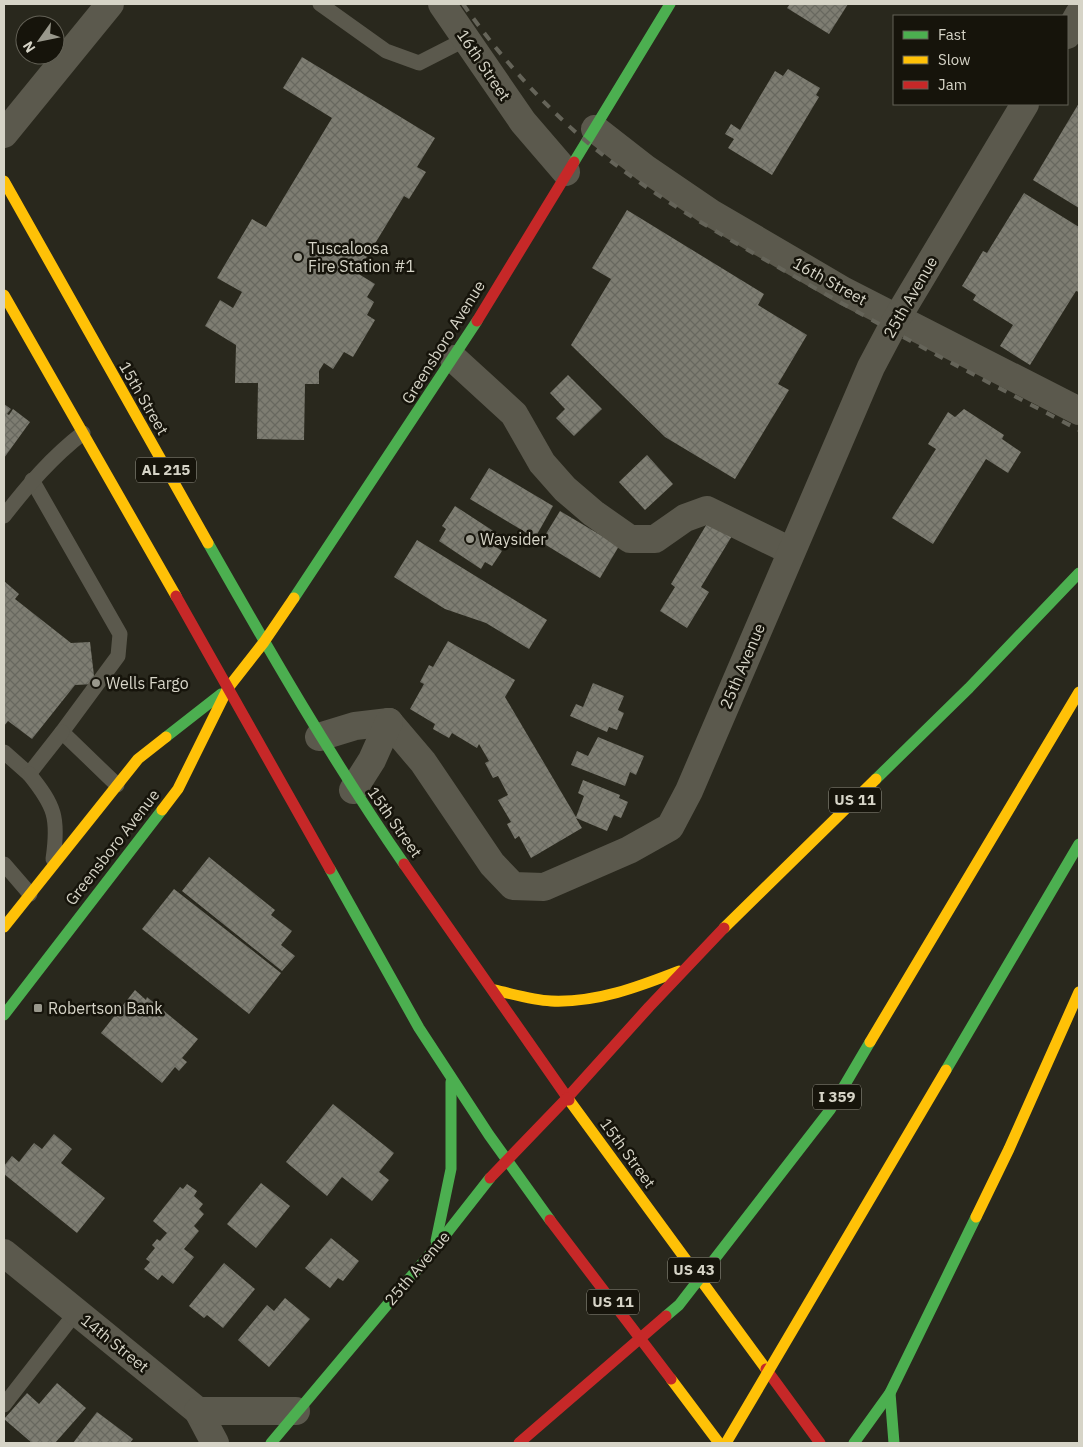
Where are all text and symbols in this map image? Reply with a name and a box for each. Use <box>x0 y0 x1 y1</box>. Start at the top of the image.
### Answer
north arrow <box>15 15 65 65</box>
legend <box>893 15 1068 105</box>
text: Fast <box>938 25 966 44</box>
street label: 16th Street <box>453 26 515 104</box>
text: N <box>19 38 39 56</box>
text: Slow <box>938 50 971 69</box>
text: Jam <box>938 75 967 94</box>
place label: Tuscaloosa Fire Station #1 <box>308 238 415 276</box>
marker: Tuscaloosa Fire Station #1 <box>292 251 304 263</box>
street label: 16th Street <box>789 252 871 310</box>
street label: 25th Avenue <box>879 252 942 341</box>
street label: Greensboro Avenue <box>397 277 489 407</box>
street label: 15th Street <box>115 358 173 438</box>
road number: AL 215 <box>136 458 196 482</box>
place label: Waysider <box>480 529 546 549</box>
marker: Waysider <box>464 533 476 545</box>
street label: 25th Avenue <box>715 620 769 712</box>
place label: Wells Fargo <box>106 673 189 693</box>
marker: Wells Fargo <box>90 677 102 689</box>
street label: 15th Street <box>363 783 427 861</box>
street label: Greensboro Avenue <box>61 785 164 909</box>
road number: US 11 <box>829 788 881 812</box>
place label: Robertson Bank <box>48 998 163 1018</box>
marker: Robertson Bank <box>32 1002 44 1014</box>
road number: I 359 <box>813 1084 861 1110</box>
street label: 15th Street <box>596 1114 660 1192</box>
street label: 25th Avenue <box>380 1227 454 1309</box>
road number: US 43 <box>668 1258 720 1282</box>
road number: US 11 <box>587 1290 639 1314</box>
street label: 14th Street <box>77 1310 153 1376</box>

